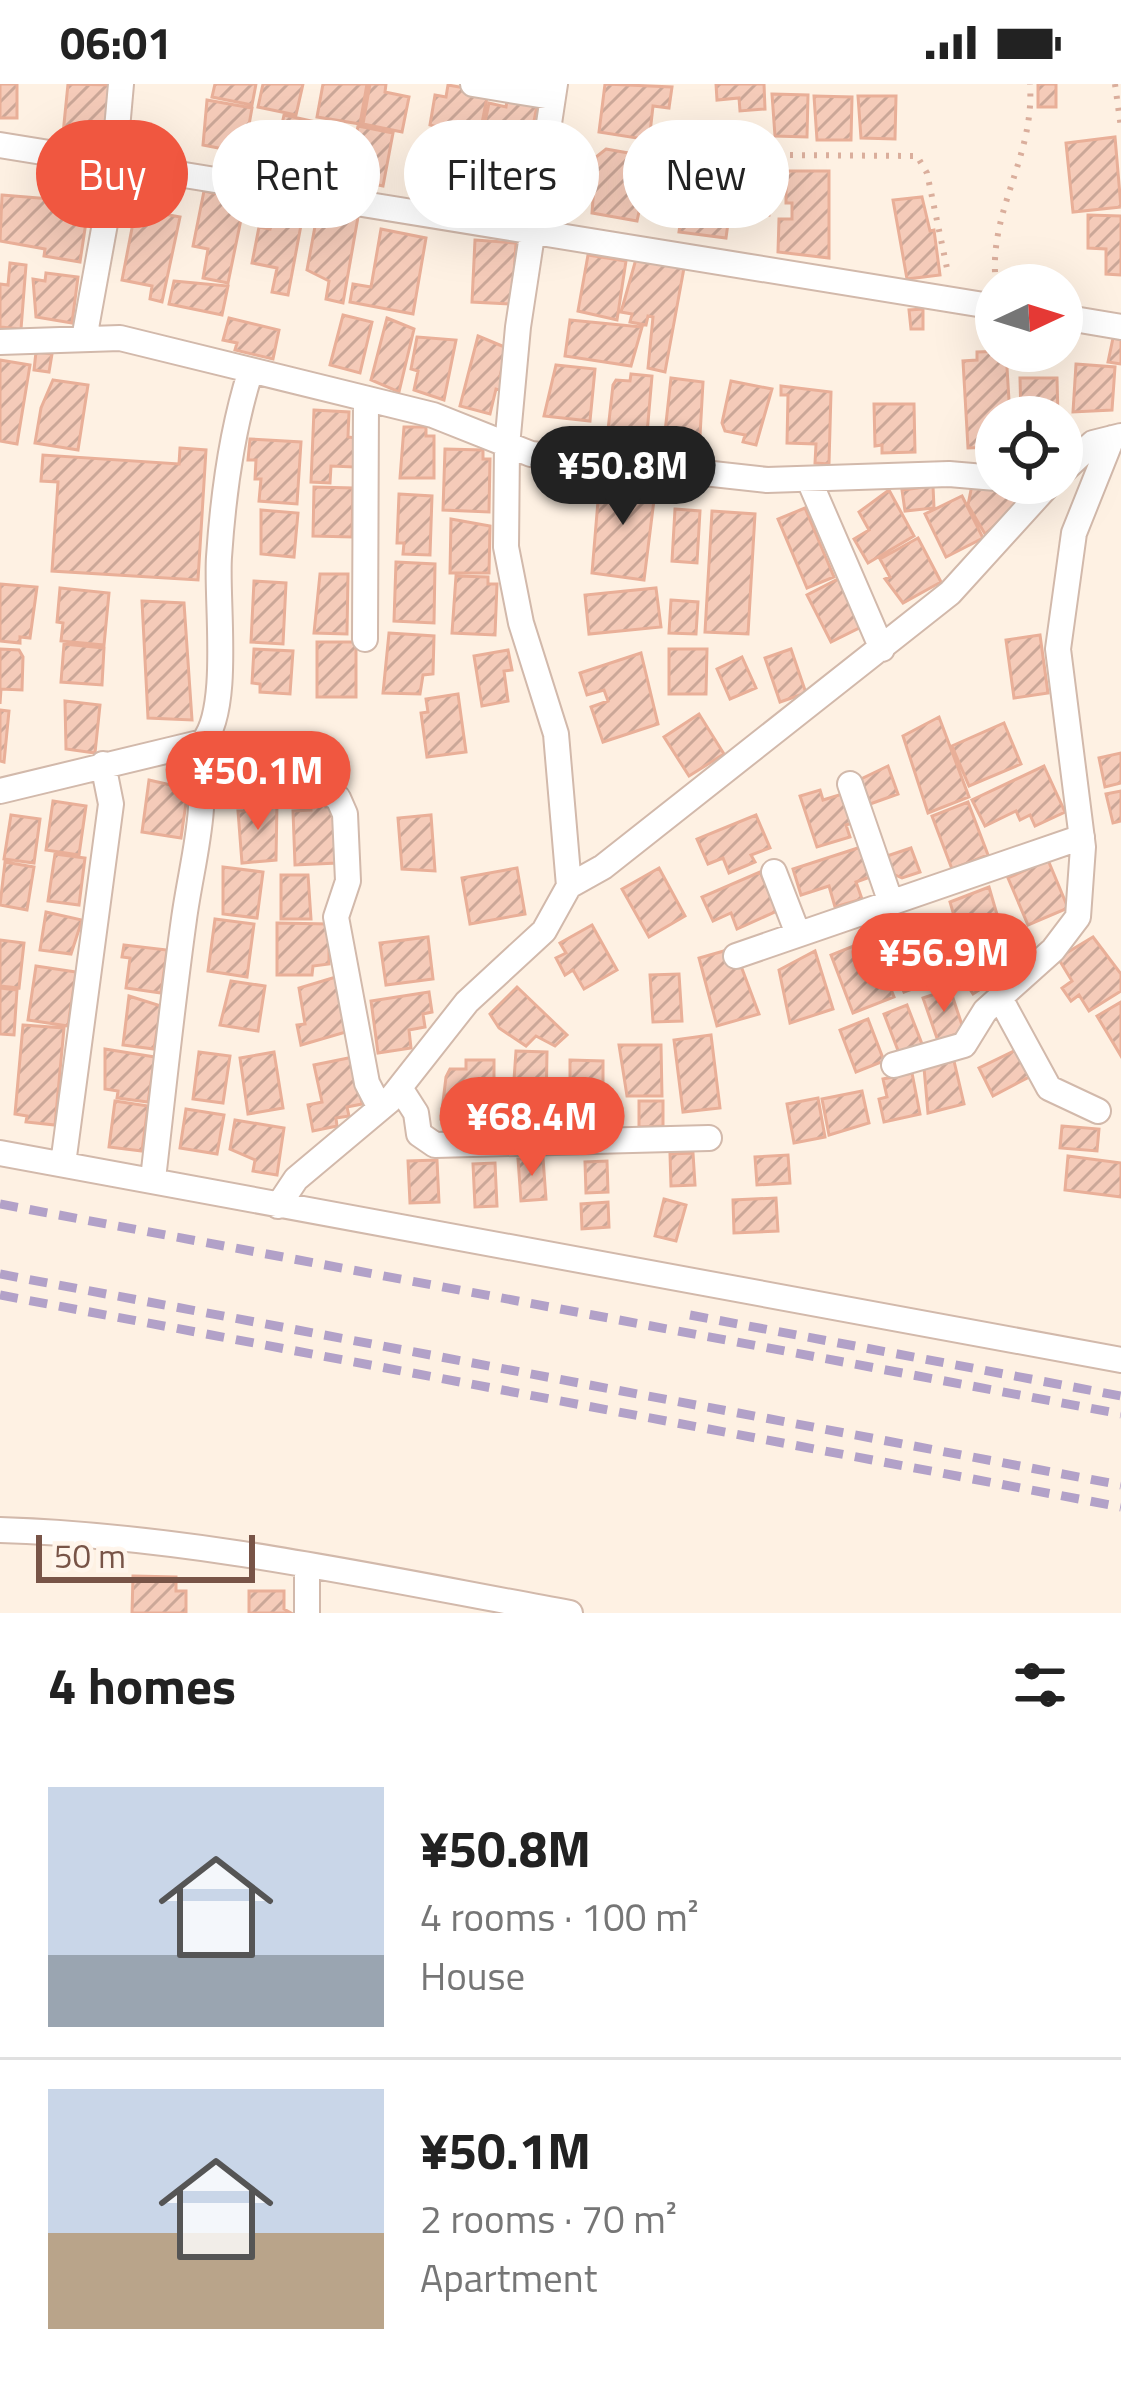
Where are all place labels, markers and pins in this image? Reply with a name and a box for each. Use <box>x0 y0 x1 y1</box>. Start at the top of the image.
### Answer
pin: ¥50.8M <box>525 426 721 528</box>
pin: ¥50.1M <box>160 731 356 833</box>
pin: ¥56.9M <box>846 913 1042 1015</box>
pin: ¥68.4M <box>434 1077 630 1179</box>

